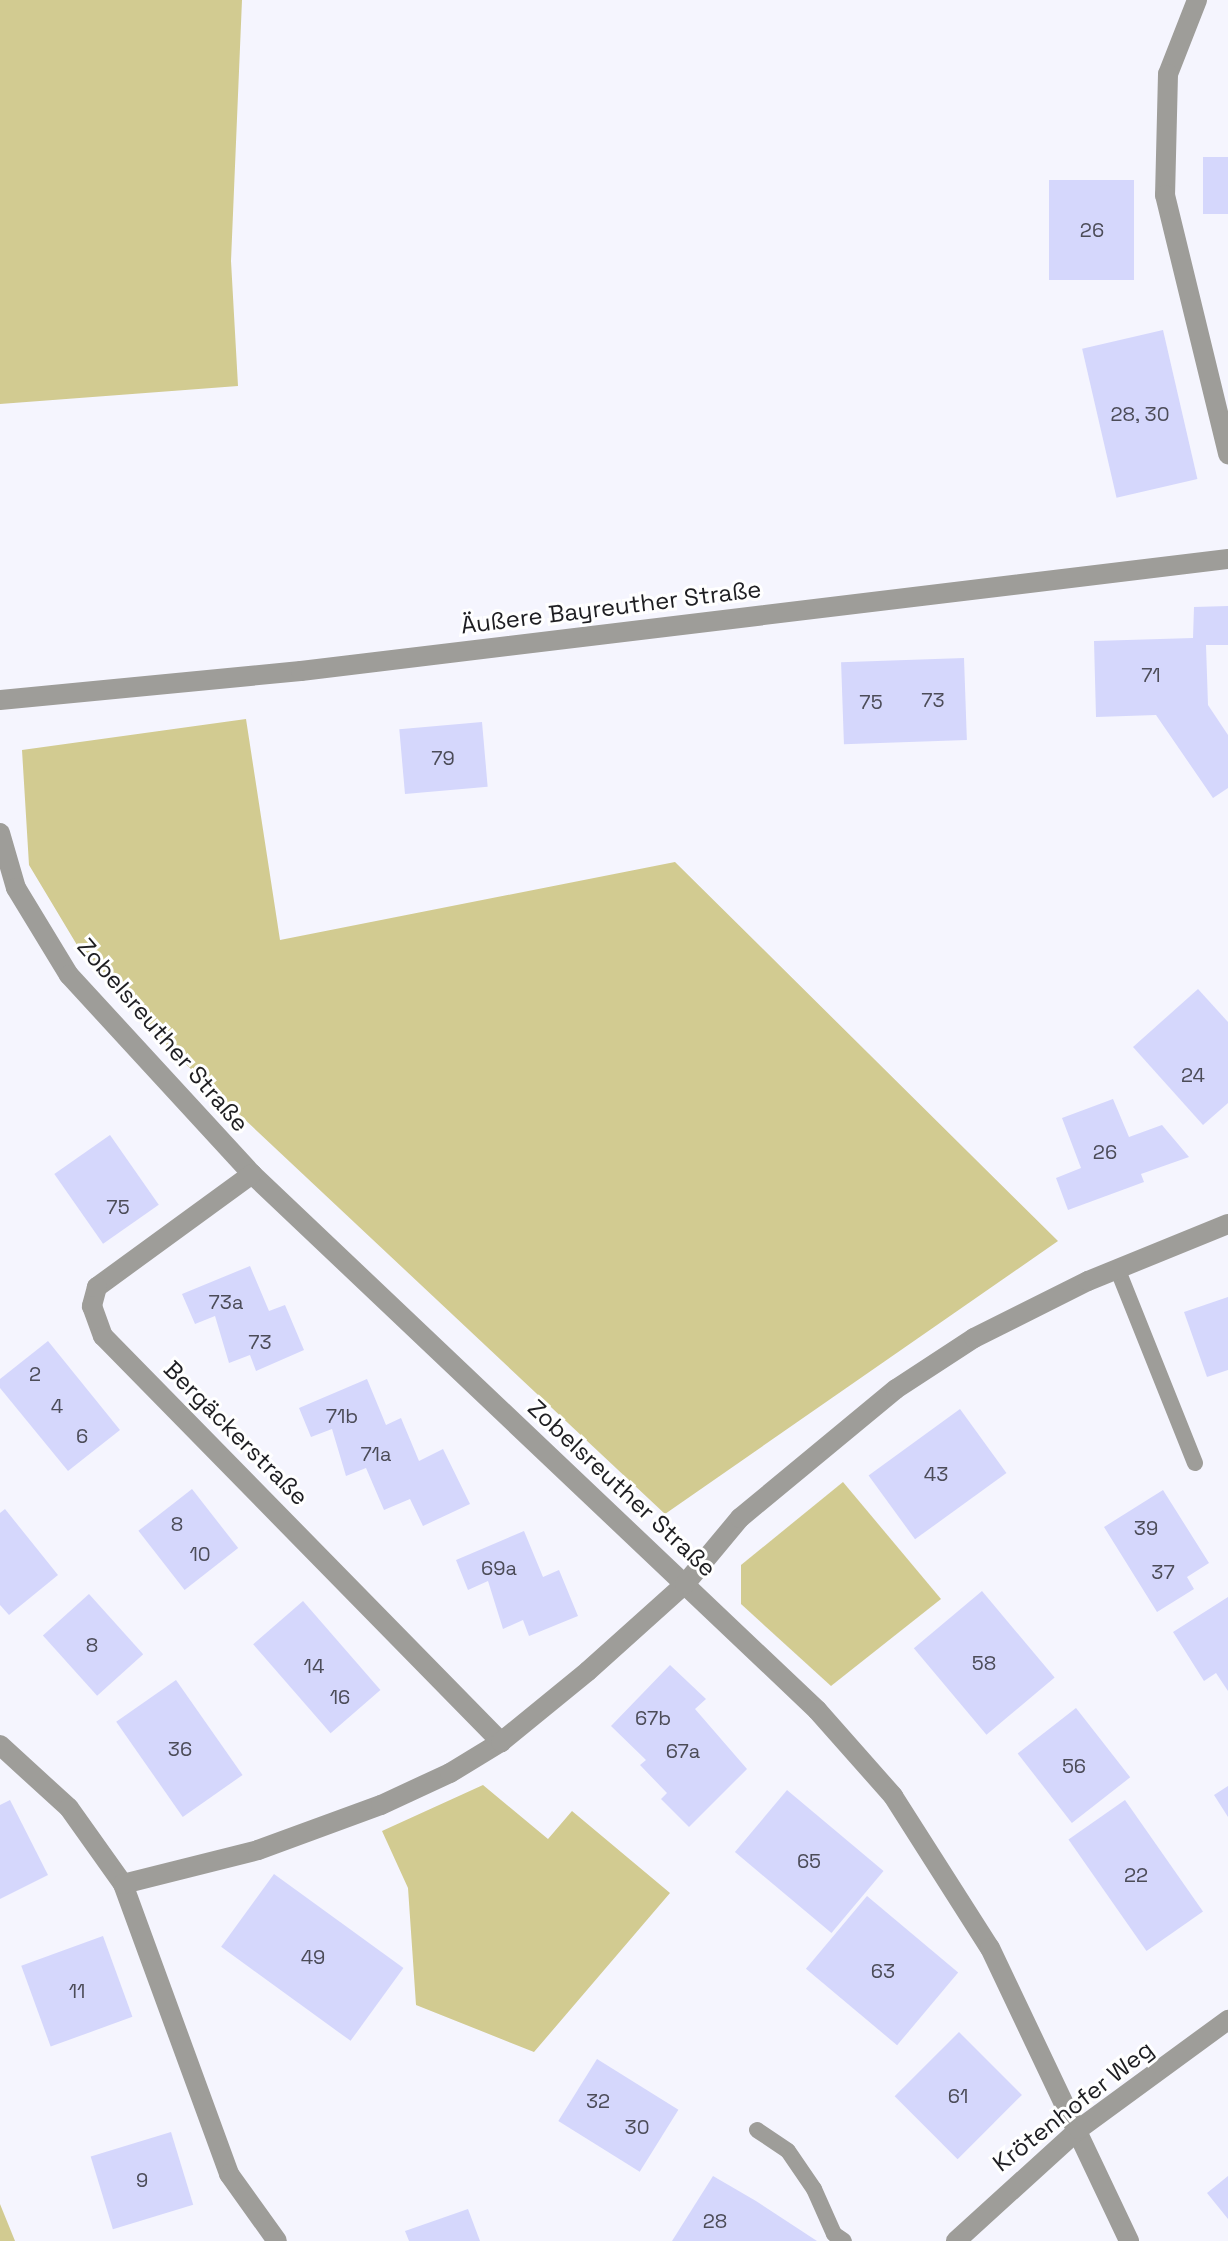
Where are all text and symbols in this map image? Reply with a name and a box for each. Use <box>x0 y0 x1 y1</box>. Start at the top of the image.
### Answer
house number: 26 <box>1080 218 1104 242</box>
house number: 28, 30 <box>1110 402 1170 426</box>
street label: Äußere Bayreuther Straße <box>459 574 763 640</box>
house number: 71 <box>1141 663 1161 687</box>
house number: 73 <box>921 688 945 712</box>
house number: 75 <box>859 690 883 714</box>
house number: 79 <box>431 746 455 770</box>
street label: Zobelsreuther Straße <box>71 932 255 1138</box>
house number: 24 <box>1181 1063 1205 1087</box>
house number: 26 <box>1093 1140 1117 1164</box>
house number: 75 <box>106 1195 130 1219</box>
house number: 73a <box>209 1290 243 1314</box>
house number: 73 <box>248 1330 272 1354</box>
street label: Bergäckerstraße <box>158 1355 314 1511</box>
house number: 2 <box>29 1362 41 1386</box>
street label: Zobelsreuther Straße <box>522 1393 722 1583</box>
house number: 4 <box>51 1394 63 1418</box>
house number: 71b <box>326 1404 358 1428</box>
house number: 6 <box>76 1424 88 1448</box>
house number: 71a <box>361 1442 391 1466</box>
house number: 43 <box>924 1462 948 1486</box>
house number: 8 <box>171 1512 183 1536</box>
house number: 39 <box>1134 1516 1158 1540</box>
house number: 10 <box>189 1542 211 1566</box>
house number: 69a <box>481 1556 517 1580</box>
house number: 37 <box>1151 1560 1175 1584</box>
house number: 8 <box>86 1633 98 1657</box>
house number: 58 <box>972 1651 996 1675</box>
house number: 14 <box>304 1654 324 1678</box>
house number: 16 <box>330 1685 350 1709</box>
house number: 67b <box>635 1706 671 1730</box>
house number: 36 <box>168 1737 192 1761</box>
house number: 67a <box>666 1739 700 1763</box>
house number: 56 <box>1062 1754 1086 1778</box>
house number: 65 <box>797 1849 821 1873</box>
house number: 22 <box>1124 1863 1148 1887</box>
house number: 49 <box>301 1945 325 1969</box>
house number: 63 <box>871 1959 895 1983</box>
house number: 11 <box>69 1979 85 2003</box>
street label: Krötenhofer Weg <box>987 2034 1159 2178</box>
house number: 61 <box>948 2084 968 2108</box>
house number: 32 <box>586 2089 610 2113</box>
house number: 30 <box>625 2115 649 2139</box>
house number: 9 <box>136 2168 148 2192</box>
house number: 28 <box>703 2209 727 2233</box>

